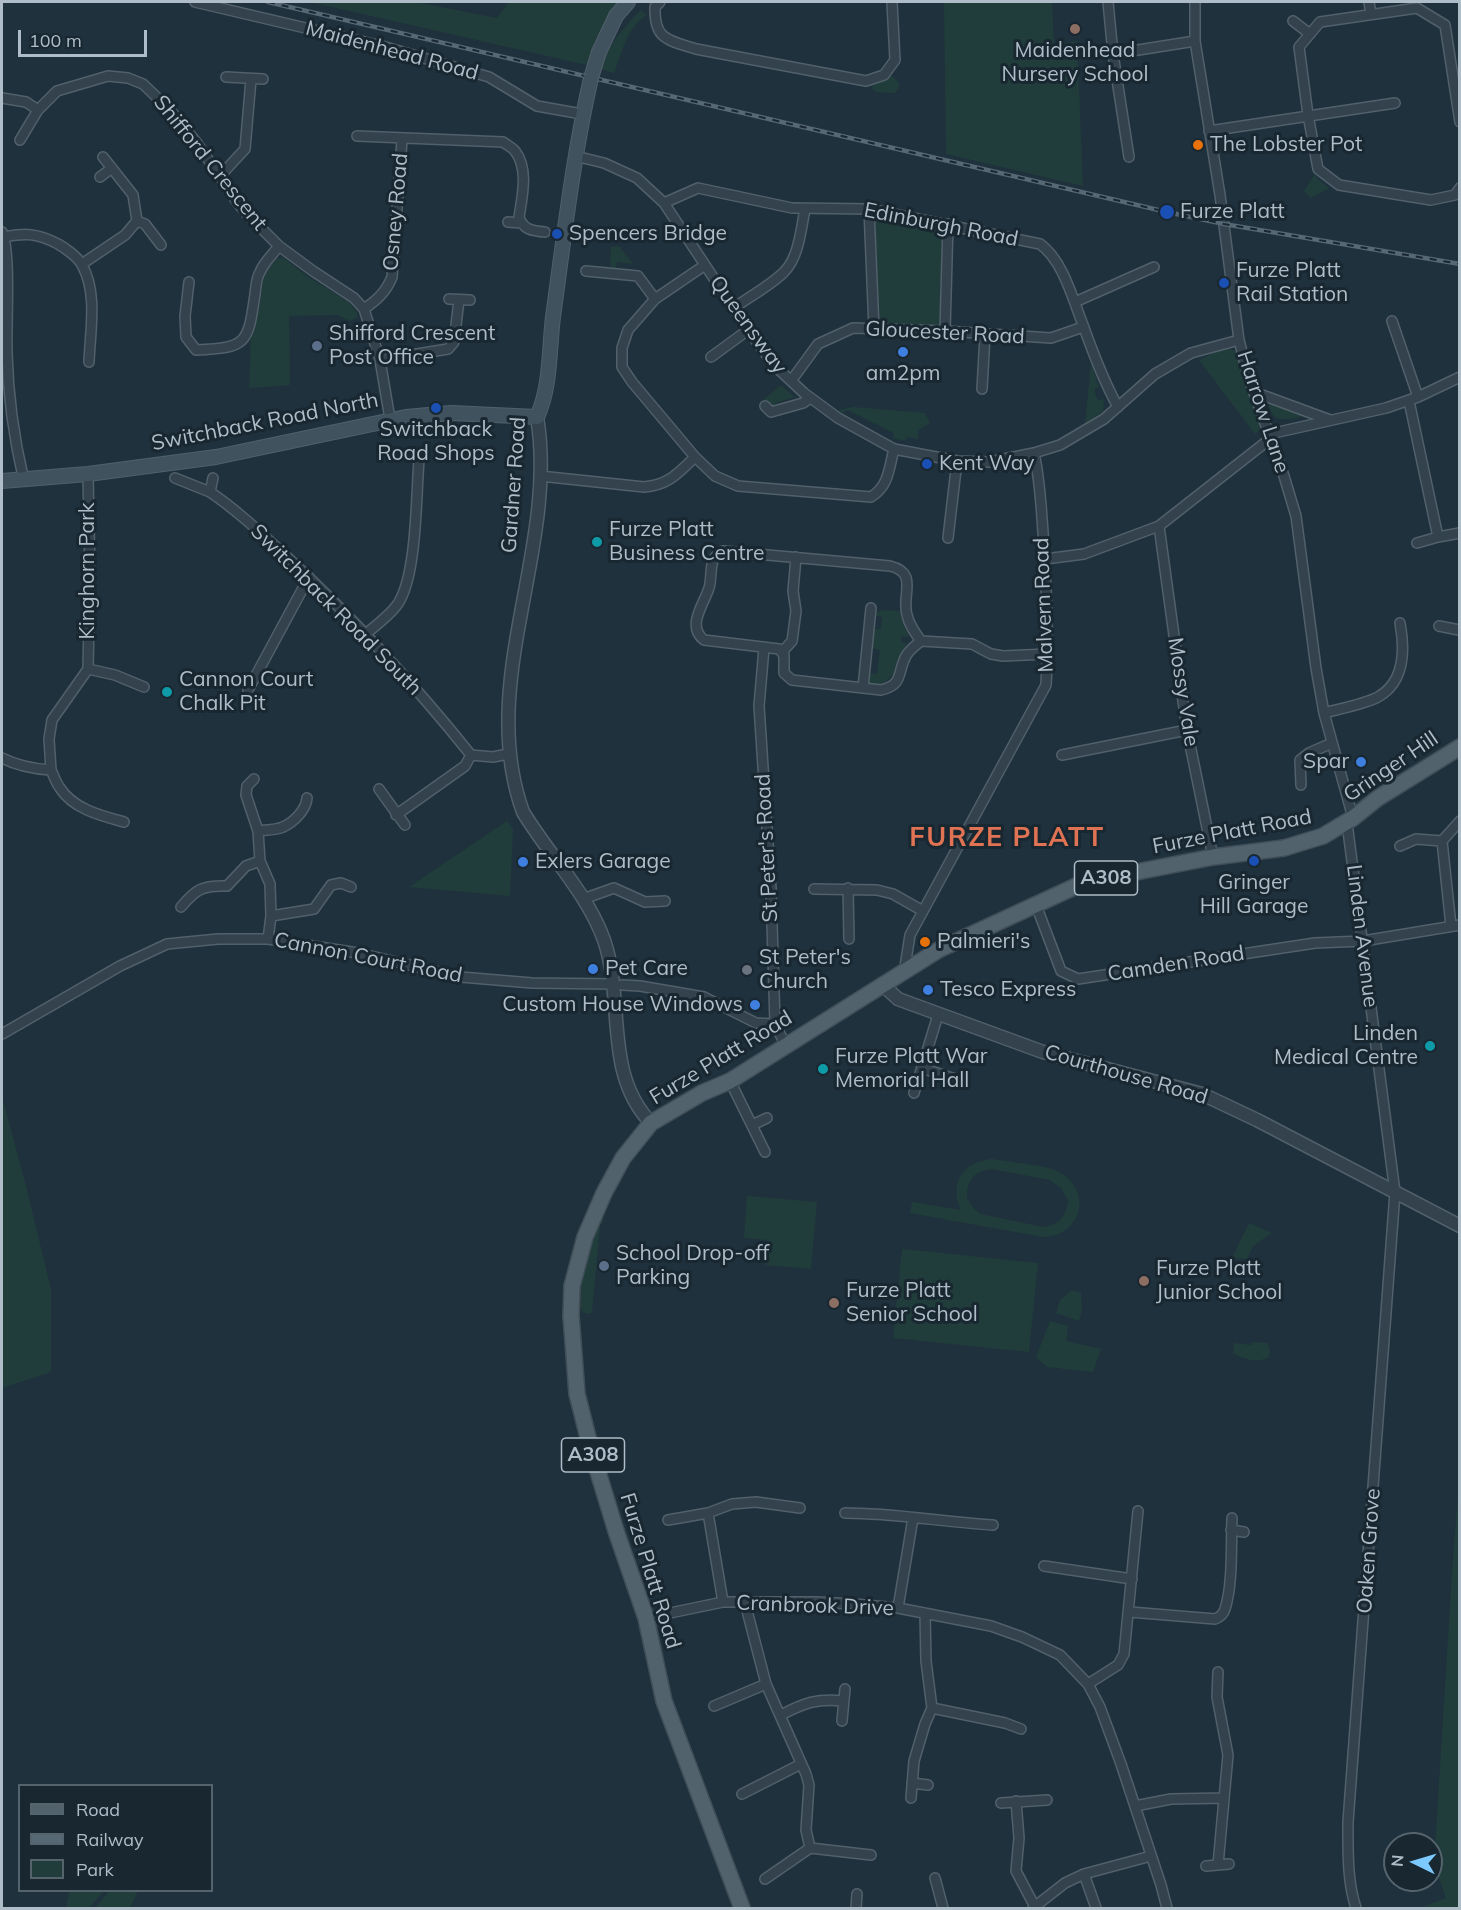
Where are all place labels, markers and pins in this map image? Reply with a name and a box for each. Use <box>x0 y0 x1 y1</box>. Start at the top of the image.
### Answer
marker: Maidenhead Nursery School <box>1068 22 1082 36</box>
place label: Maidenhead Nursery School <box>1002 38 1148 88</box>
place label: The Lobster Pot <box>1210 132 1362 158</box>
marker: The Lobster Pot <box>1191 138 1205 152</box>
place label: Furze Platt <box>1180 199 1285 225</box>
marker: Furze Platt <box>1158 203 1176 221</box>
place label: Spencers Bridge <box>569 221 727 247</box>
marker: Spencers Bridge <box>550 227 564 241</box>
place label: Furze Platt Rail Station <box>1236 258 1348 308</box>
marker: Furze Platt Rail Station <box>1217 276 1231 290</box>
place label: Shifford Crescent Post Office <box>329 321 495 371</box>
marker: Shifford Crescent Post Office <box>310 339 324 353</box>
marker: am2pm <box>896 345 910 359</box>
place label: am2pm <box>866 361 940 387</box>
marker: Switchback Road Shops <box>429 401 443 415</box>
place label: Switchback Road Shops <box>377 417 495 467</box>
place label: Kent Way <box>939 451 1034 477</box>
marker: Kent Way <box>920 457 934 471</box>
place label: Furze Platt Business Centre <box>609 517 764 567</box>
marker: Furze Platt Business Centre <box>590 535 604 549</box>
place label: Cannon Court Chalk Pit <box>179 667 313 717</box>
marker: Cannon Court Chalk Pit <box>160 685 174 699</box>
place label: Spar <box>1303 749 1349 775</box>
marker: Spar <box>1354 755 1368 769</box>
place label: Exlers Garage <box>535 849 671 875</box>
marker: Gringer Hill Garage <box>1247 854 1261 868</box>
marker: Exlers Garage <box>516 855 530 869</box>
place label: Gringer Hill Garage <box>1200 870 1308 920</box>
place label: Palmieri's <box>937 929 1030 955</box>
marker: Palmieri's <box>918 935 932 949</box>
place label: St Peter's Church <box>759 945 851 995</box>
place label: Pet Care <box>605 956 688 982</box>
marker: Pet Care <box>586 962 600 976</box>
marker: St Peter's Church <box>740 963 754 977</box>
place label: Tesco Express <box>940 977 1077 1003</box>
marker: Tesco Express <box>921 983 935 997</box>
place label: Custom House Windows <box>502 992 743 1018</box>
marker: Custom House Windows <box>748 998 762 1012</box>
place label: Linden Medical Centre <box>1274 1021 1418 1071</box>
marker: Linden Medical Centre <box>1423 1039 1437 1053</box>
place label: Furze Platt War Memorial Hall <box>835 1044 987 1094</box>
marker: Furze Platt War Memorial Hall <box>816 1062 830 1076</box>
place label: School Drop-off Parking <box>616 1241 769 1291</box>
place label: Furze Platt Junior School <box>1156 1256 1282 1306</box>
marker: School Drop-off Parking <box>597 1259 611 1273</box>
marker: Furze Platt Junior School <box>1137 1274 1151 1288</box>
place label: Furze Platt Senior School <box>846 1278 978 1328</box>
marker: Furze Platt Senior School <box>827 1296 841 1310</box>

